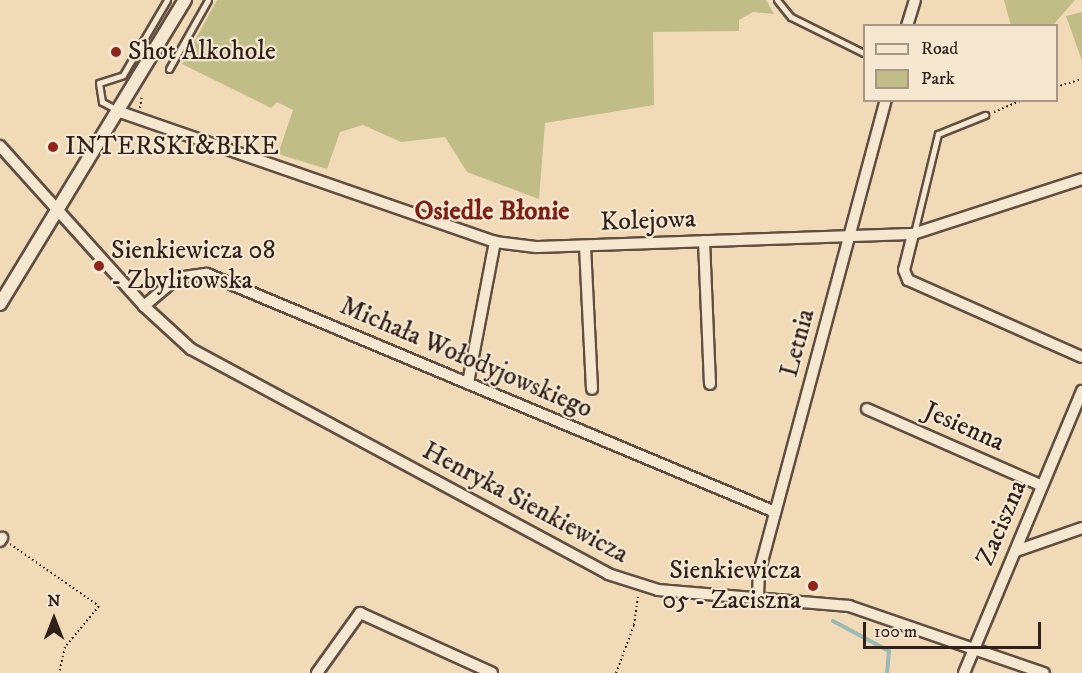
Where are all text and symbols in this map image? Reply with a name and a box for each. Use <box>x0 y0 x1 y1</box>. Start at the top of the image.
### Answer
legend <box>863 24 1058 102</box>
place label: Shot Alkohole <box>128 36 276 68</box>
text: Road <box>921 38 958 60</box>
marker: Shot Alkohole <box>109 45 123 59</box>
text: Park <box>921 68 955 90</box>
place label: INTERSKI&BIKE <box>65 131 279 163</box>
marker: INTERSKI&BIKE <box>46 140 60 154</box>
district label: Osiedle Błonie <box>414 196 570 228</box>
street label: Kolejowa <box>600 204 696 238</box>
place label: Sienkiewicza 08 - Zbylitowska <box>111 235 275 296</box>
marker: Sienkiewicza 08 - Zbylitowska <box>92 259 106 273</box>
street label: Michała Wołodyjowskiego <box>335 291 597 425</box>
street label: Letnia <box>774 306 822 380</box>
street label: Jesienna <box>919 395 1009 459</box>
street label: Henryka Sienkiewicza <box>417 436 633 570</box>
street label: Zaciszna <box>970 475 1034 571</box>
place label: Sienkiewicza 05 - Zaciszna <box>662 555 801 616</box>
marker: Sienkiewicza 05 - Zaciszna <box>806 579 820 593</box>
north arrow <box>24 589 84 649</box>
text: N <box>47 591 61 611</box>
scale bar <box>866 610 1044 648</box>
text: 100 m <box>874 621 917 643</box>

